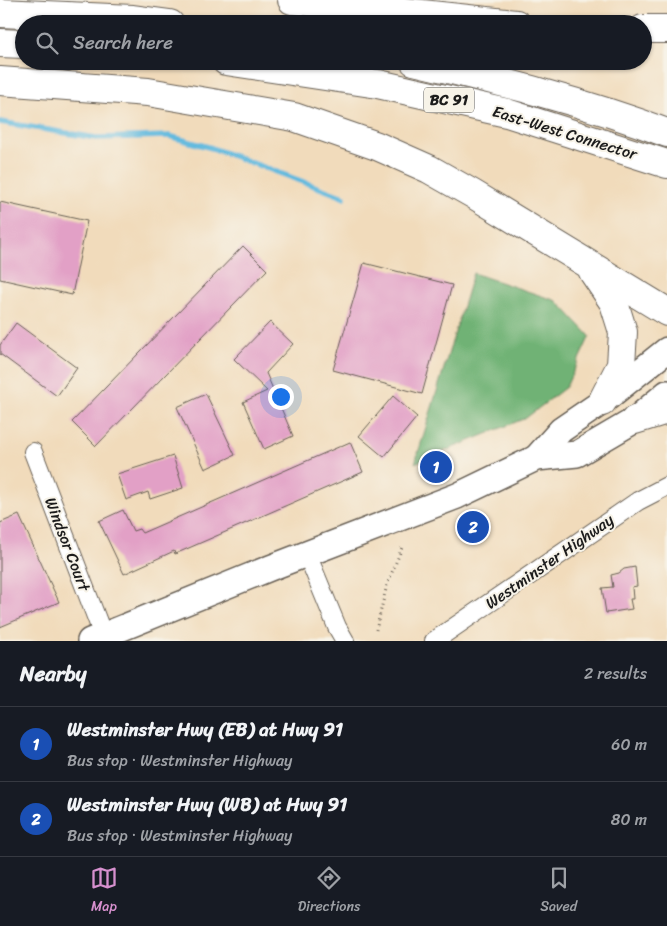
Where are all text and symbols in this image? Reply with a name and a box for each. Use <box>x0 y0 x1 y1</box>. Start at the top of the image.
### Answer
search box <box>15 15 652 70</box>
text: Search here <box>73 26 173 59</box>
icon: search <box>33 29 61 57</box>
road number: BC 91 <box>424 88 474 112</box>
street label: East-West Connector <box>489 97 642 169</box>
your location <box>268 384 294 410</box>
pin: 1 <box>420 448 452 486</box>
street label: Windsor Court <box>36 493 99 596</box>
street label: Westminster Highway <box>479 506 620 617</box>
pin: 2 <box>457 508 489 546</box>
text: Nearby <box>20 655 86 693</box>
text: 2 results <box>584 659 647 688</box>
text: Westminster Hwy (EB) at Hwy 91 <box>67 713 343 746</box>
text: 1 <box>33 730 39 759</box>
text: 60 m <box>611 730 647 759</box>
text: Bus stop · Westminster Highway <box>67 746 292 775</box>
text: Westminster Hwy (WB) at Hwy 91 <box>67 788 347 821</box>
text: 2 <box>31 805 41 834</box>
text: 80 m <box>611 805 647 834</box>
text: Bus stop · Westminster Highway <box>67 821 292 850</box>
tab: Map <box>90 864 118 919</box>
tab: Directions <box>298 864 360 919</box>
tab: Saved <box>540 864 577 919</box>

